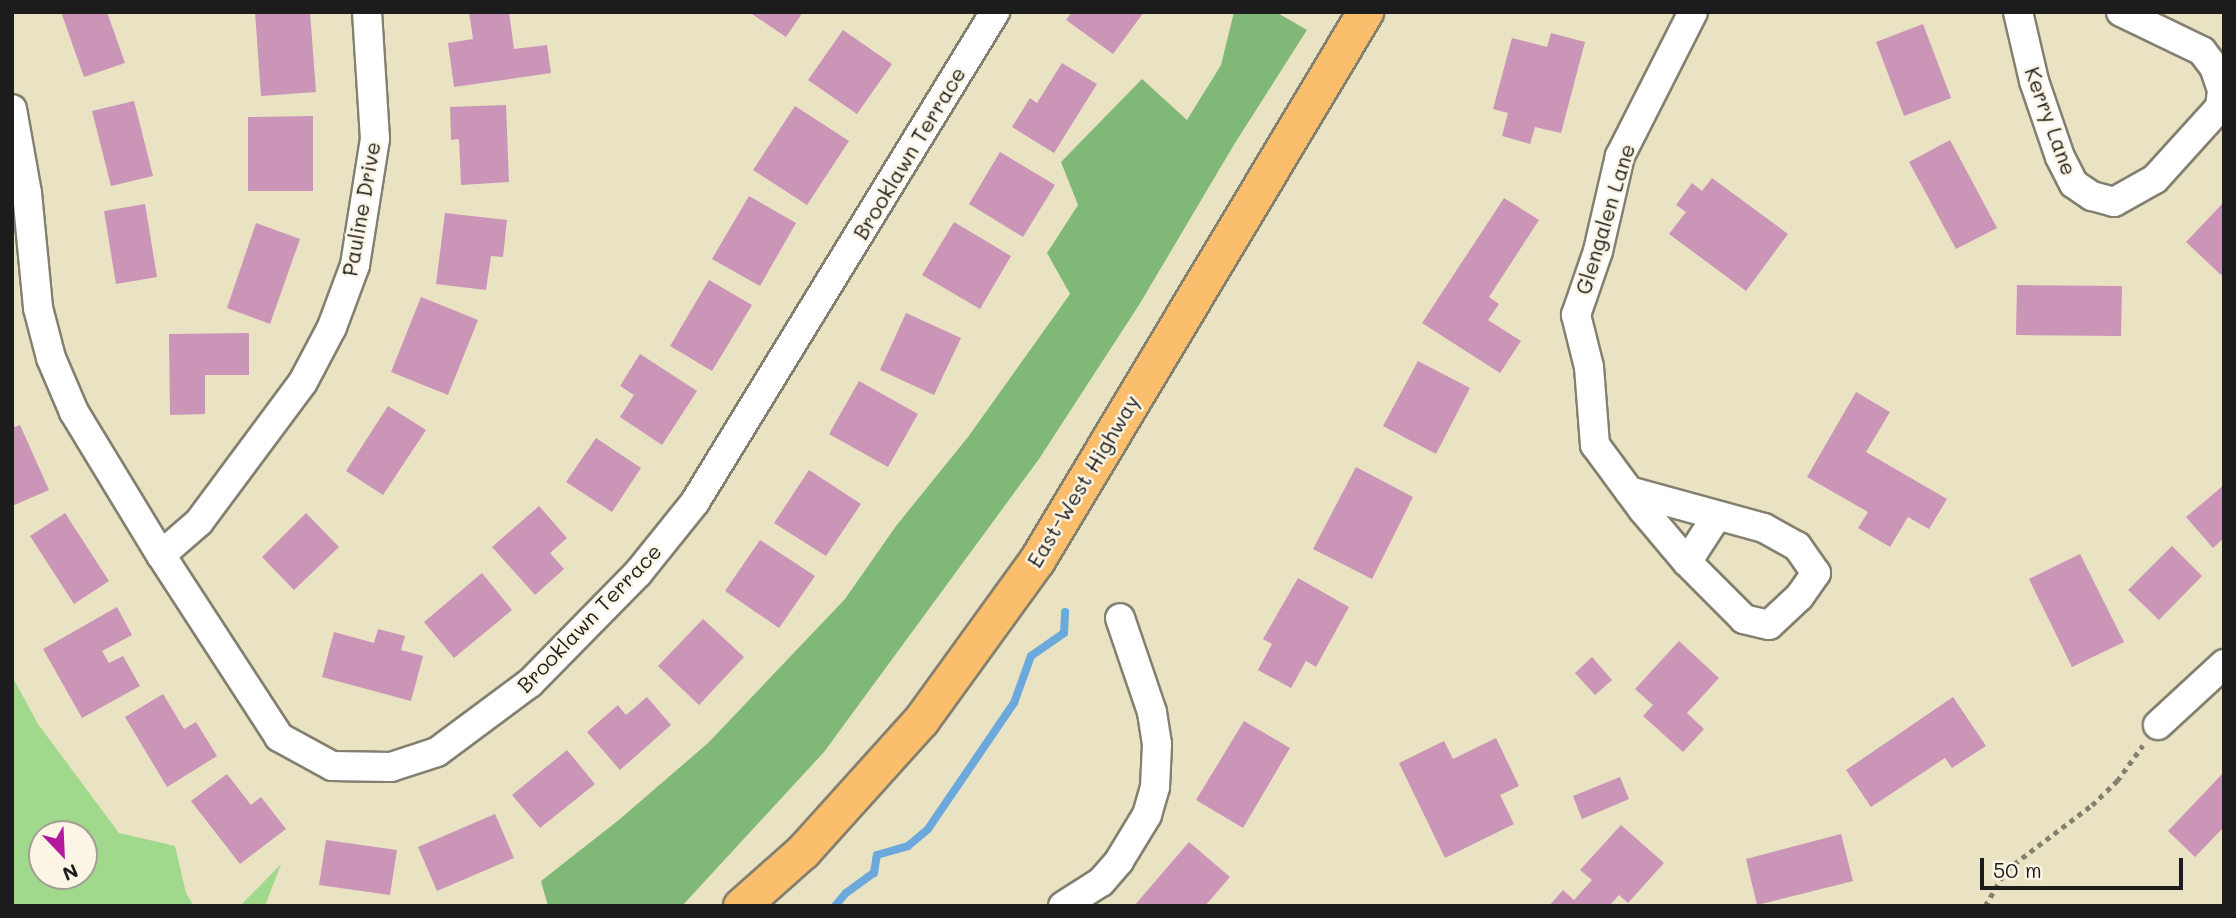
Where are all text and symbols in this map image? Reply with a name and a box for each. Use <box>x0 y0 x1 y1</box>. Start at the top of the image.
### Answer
street label: Brooklawn Terrace <box>848 62 970 244</box>
street label: Kerry Lane <box>2020 63 2082 179</box>
street label: Pauline Drive <box>337 140 385 278</box>
street label: Glengalen Lane <box>1570 141 1640 297</box>
street label: East-West Highway <box>1022 390 1144 572</box>
street label: Brooklawn Terrace <box>512 538 666 698</box>
north arrow <box>28 820 98 890</box>
scale bar <box>1984 844 2187 888</box>
text: 50 m <box>1993 856 2042 883</box>
text: N <box>59 859 82 887</box>

